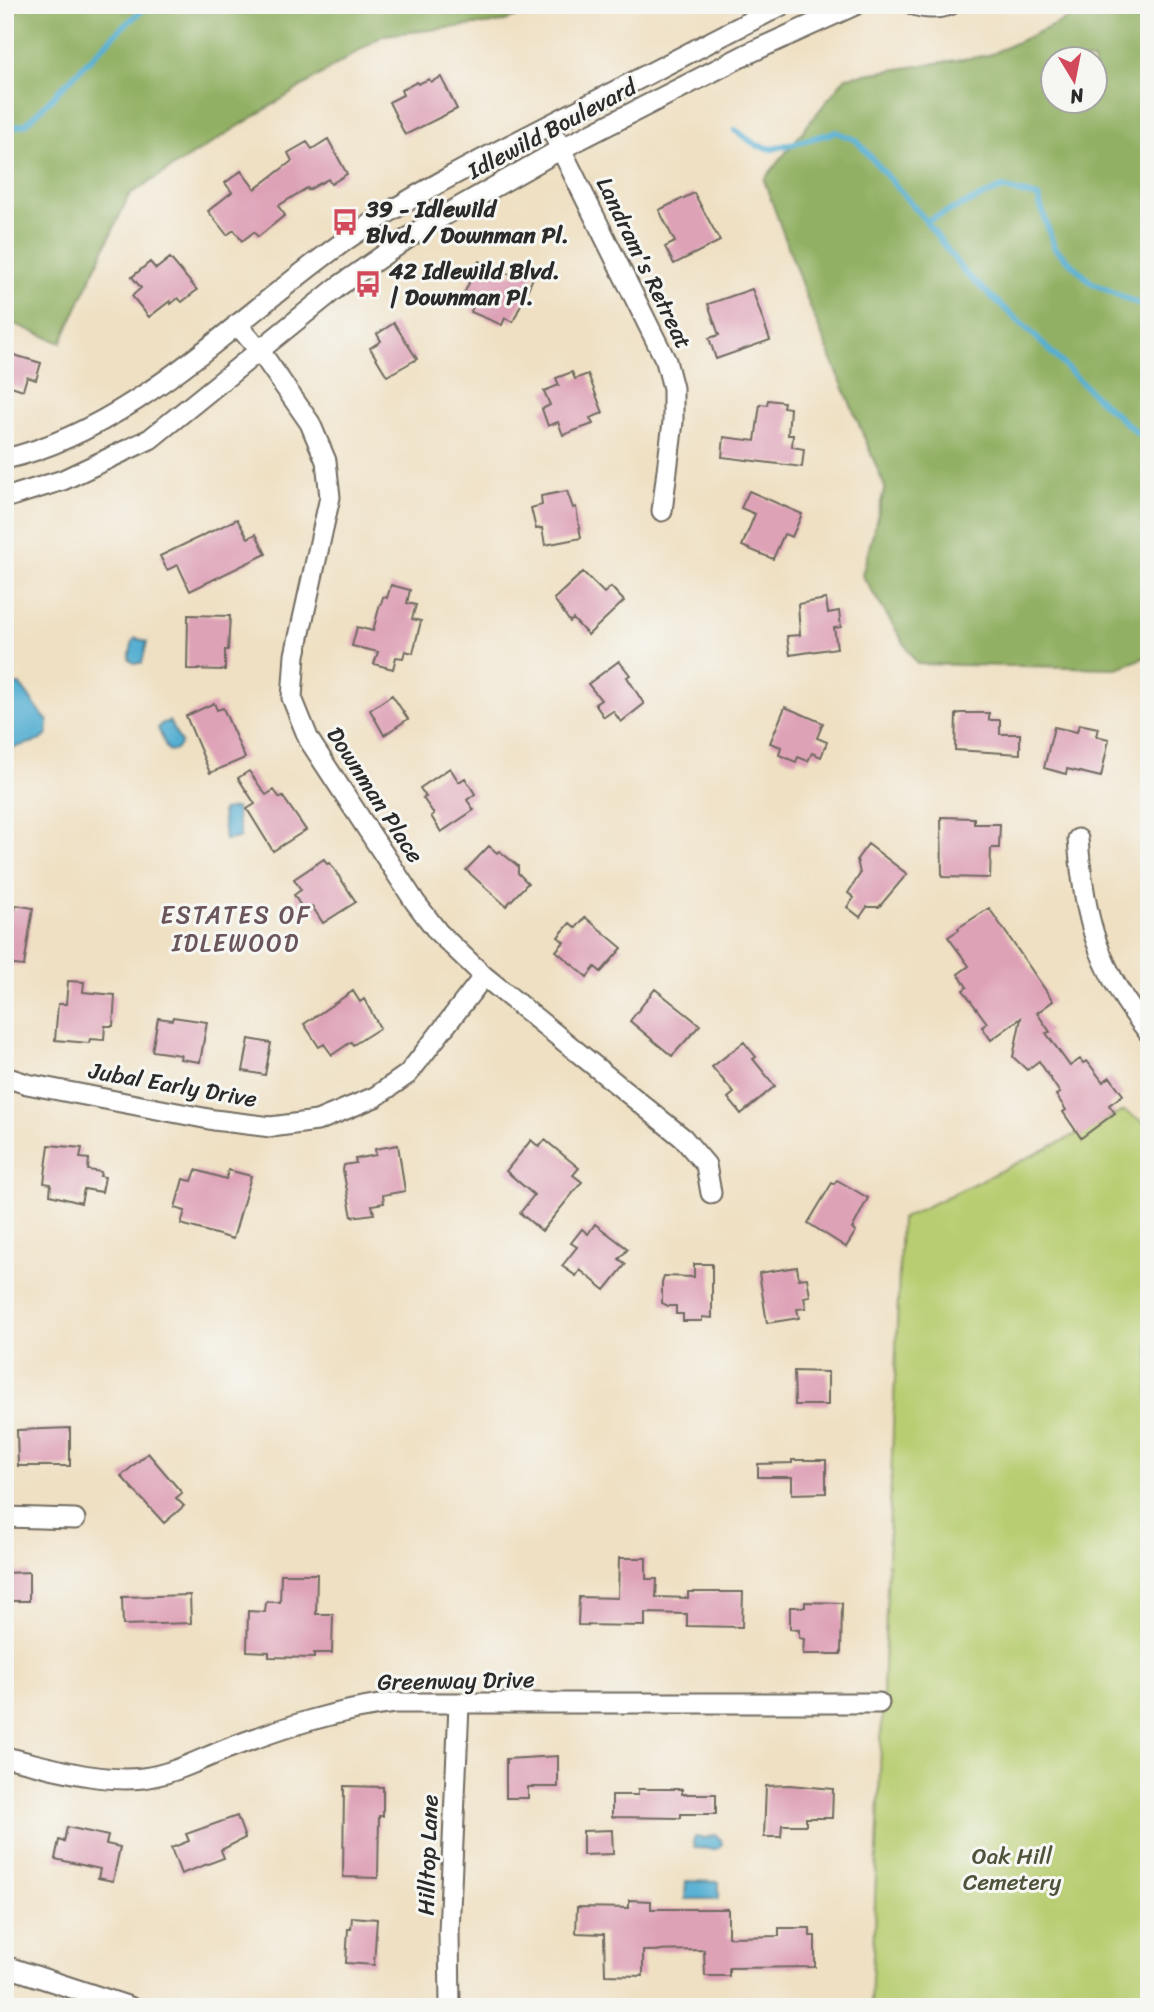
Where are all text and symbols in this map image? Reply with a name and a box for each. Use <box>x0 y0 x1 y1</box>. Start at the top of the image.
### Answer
north arrow <box>1038 46 1108 116</box>
street label: Idlewild Boulevard <box>459 66 646 191</box>
text: N <box>1067 79 1087 114</box>
street label: Landram's Retreat <box>584 170 704 356</box>
place label: 39 - Idlewild Blvd. / Downman Pl. <box>365 189 569 256</box>
bus stop icon: 39 - Idlewild Blvd. / Downman Pl. <box>330 207 360 237</box>
place label: 42 Idlewild Blvd. | Downman Pl. <box>388 251 560 318</box>
bus stop icon: 42 Idlewild Blvd. | Downman Pl. <box>353 269 383 299</box>
street label: Downman Place <box>315 718 435 872</box>
district label: ESTATES OF IDLEWOOD <box>160 894 312 964</box>
street label: Jubal Early Drive <box>85 1050 260 1120</box>
street label: Greenway Drive <box>377 1659 535 1703</box>
street label: Hilltop Lane <box>405 1794 451 1916</box>
park label: Oak Hill Cemetery <box>963 1836 1061 1903</box>

